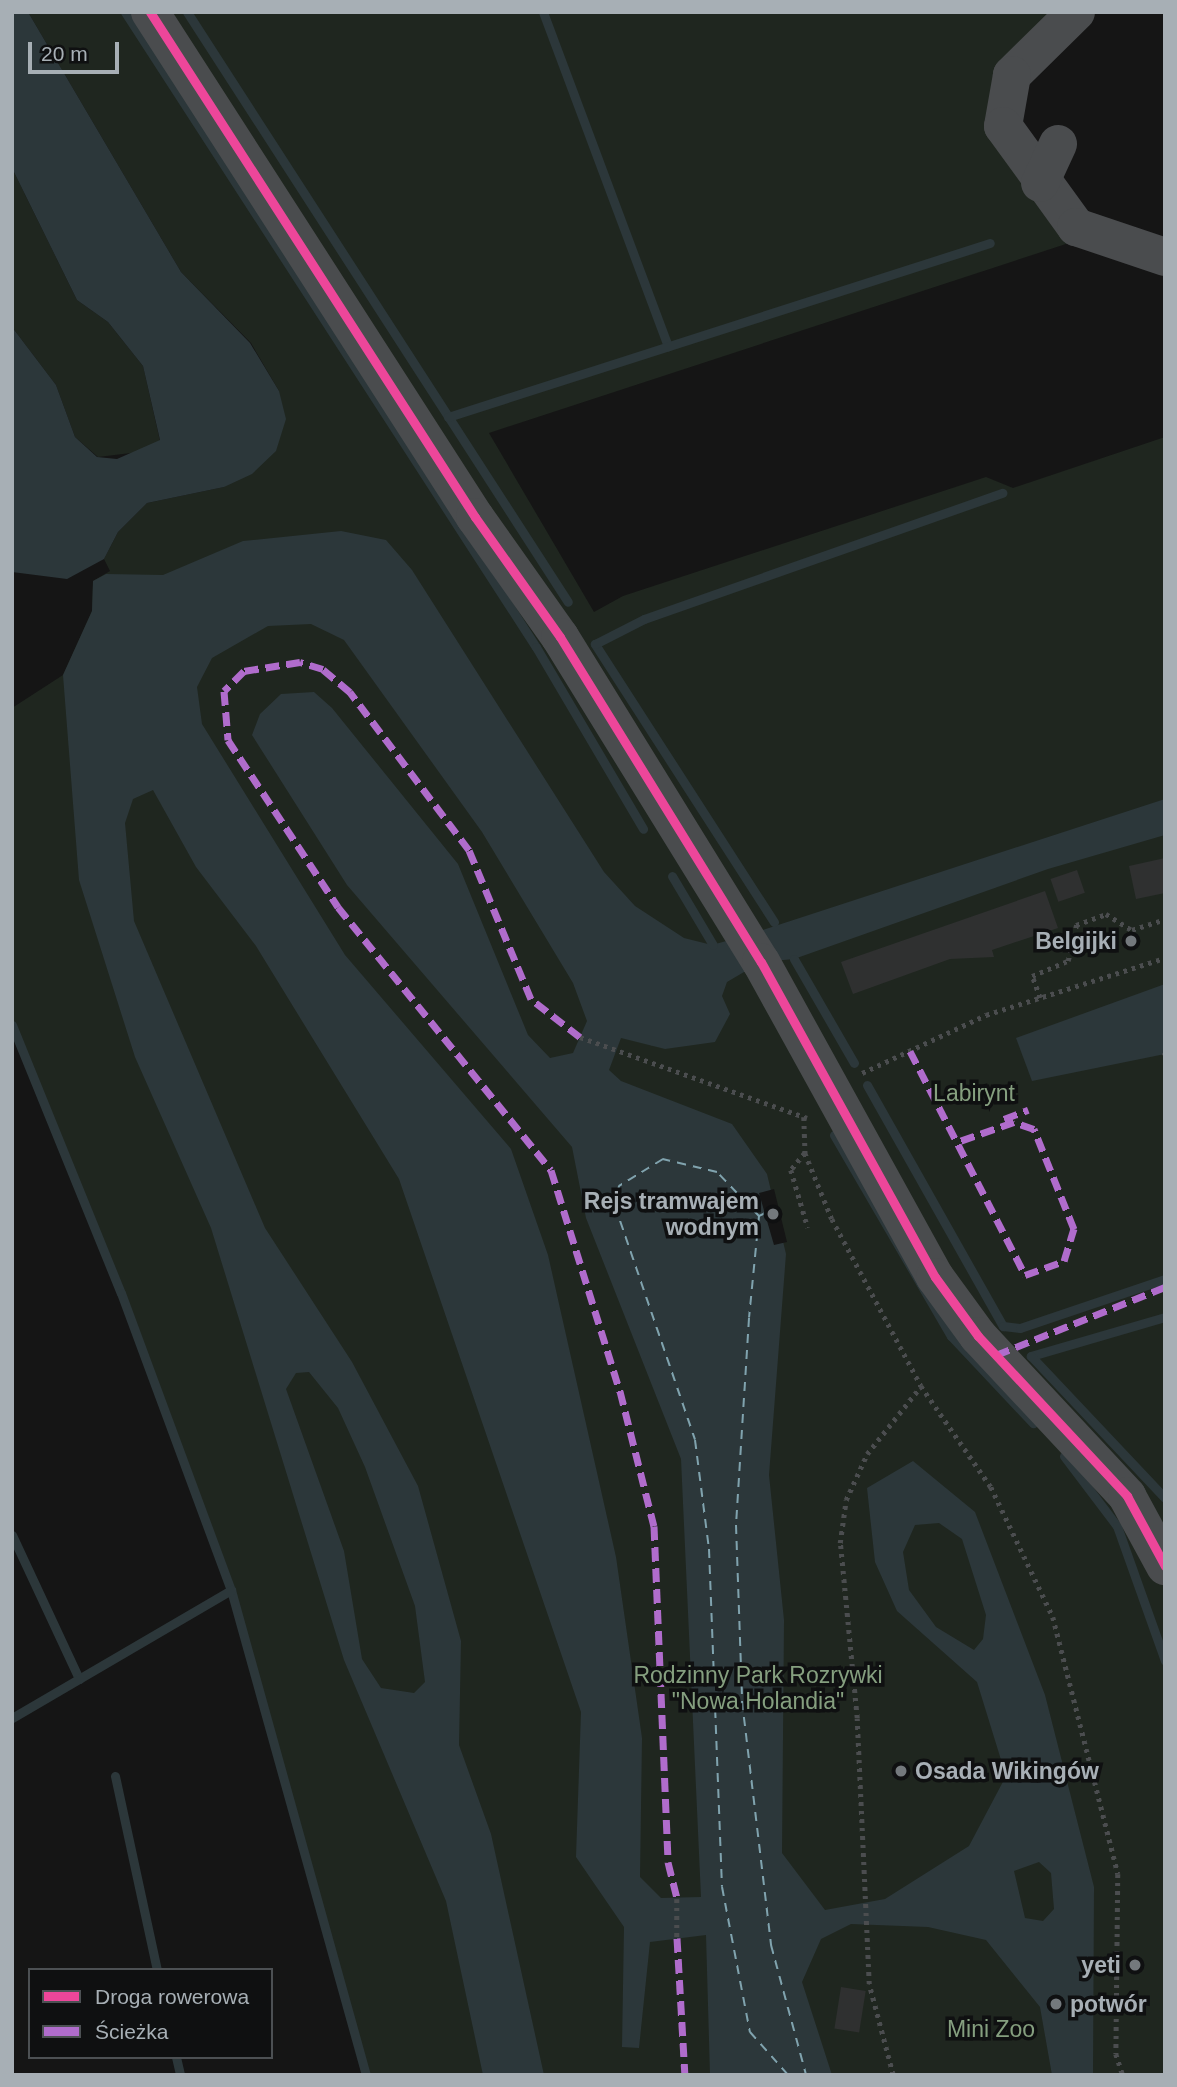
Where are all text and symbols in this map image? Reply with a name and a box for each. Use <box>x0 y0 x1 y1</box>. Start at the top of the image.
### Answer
scale bar <box>32 28 122 72</box>
text: 20 m <box>41 42 88 65</box>
place label: Belgijki <box>1035 927 1117 955</box>
marker: Belgijki <box>1123 933 1139 949</box>
park label: Labirynt <box>933 1079 1015 1107</box>
place label: Rejs tramwajem wodnym <box>584 1187 759 1241</box>
marker: Rejs tramwajem wodnym <box>765 1206 781 1222</box>
park label: Rodzinny Park Rozrywki "Nowa Holandia" <box>633 1661 883 1715</box>
place label: Osada Wikingów <box>915 1757 1099 1785</box>
marker: Osada Wikingów <box>893 1763 909 1779</box>
place label: yeti <box>1081 1951 1121 1979</box>
marker: yeti <box>1127 1957 1143 1973</box>
legend <box>28 1968 273 2059</box>
text: Droga rowerowa <box>95 1985 249 2008</box>
place label: potwór <box>1070 1990 1147 2018</box>
marker: potwór <box>1048 1996 1064 2012</box>
park label: Mini Zoo <box>947 2015 1035 2043</box>
text: Ścieżka <box>95 2020 169 2043</box>

